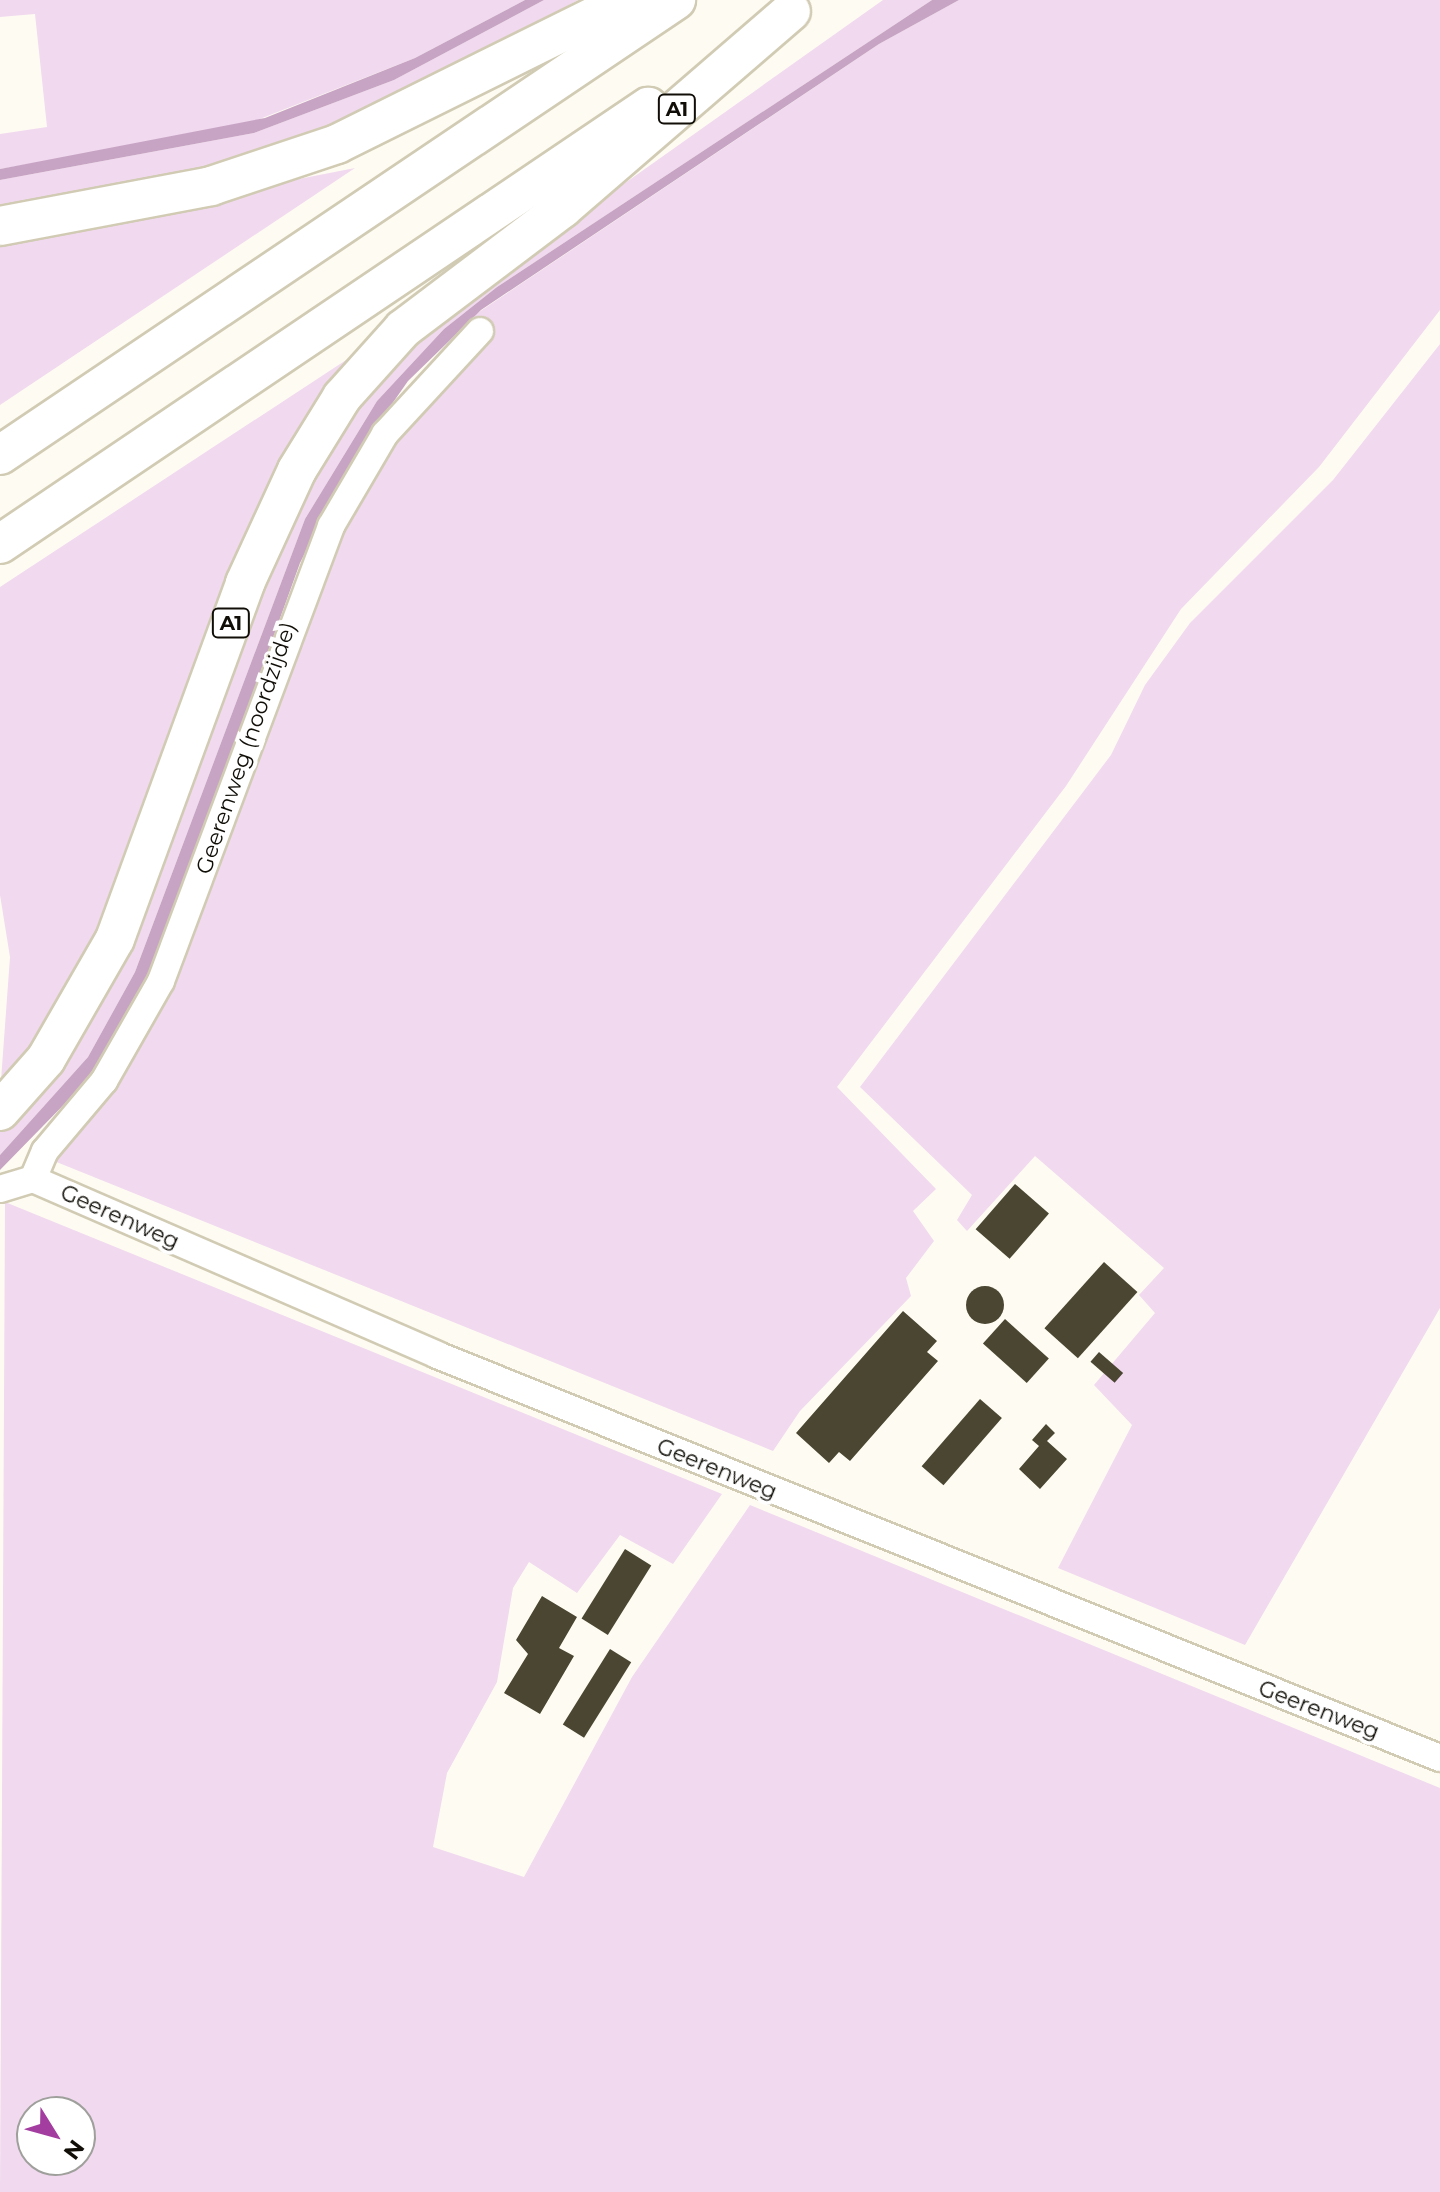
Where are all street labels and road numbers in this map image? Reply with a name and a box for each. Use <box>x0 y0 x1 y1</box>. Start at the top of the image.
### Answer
road number: A1 <box>657 93 697 125</box>
road number: A1 <box>211 607 251 639</box>
street label: Geerenweg (noordzijde) <box>190 618 302 878</box>
street label: Geerenweg <box>56 1179 184 1255</box>
street label: Geerenweg <box>653 1433 781 1505</box>
street label: Geerenweg <box>1255 1675 1383 1745</box>

